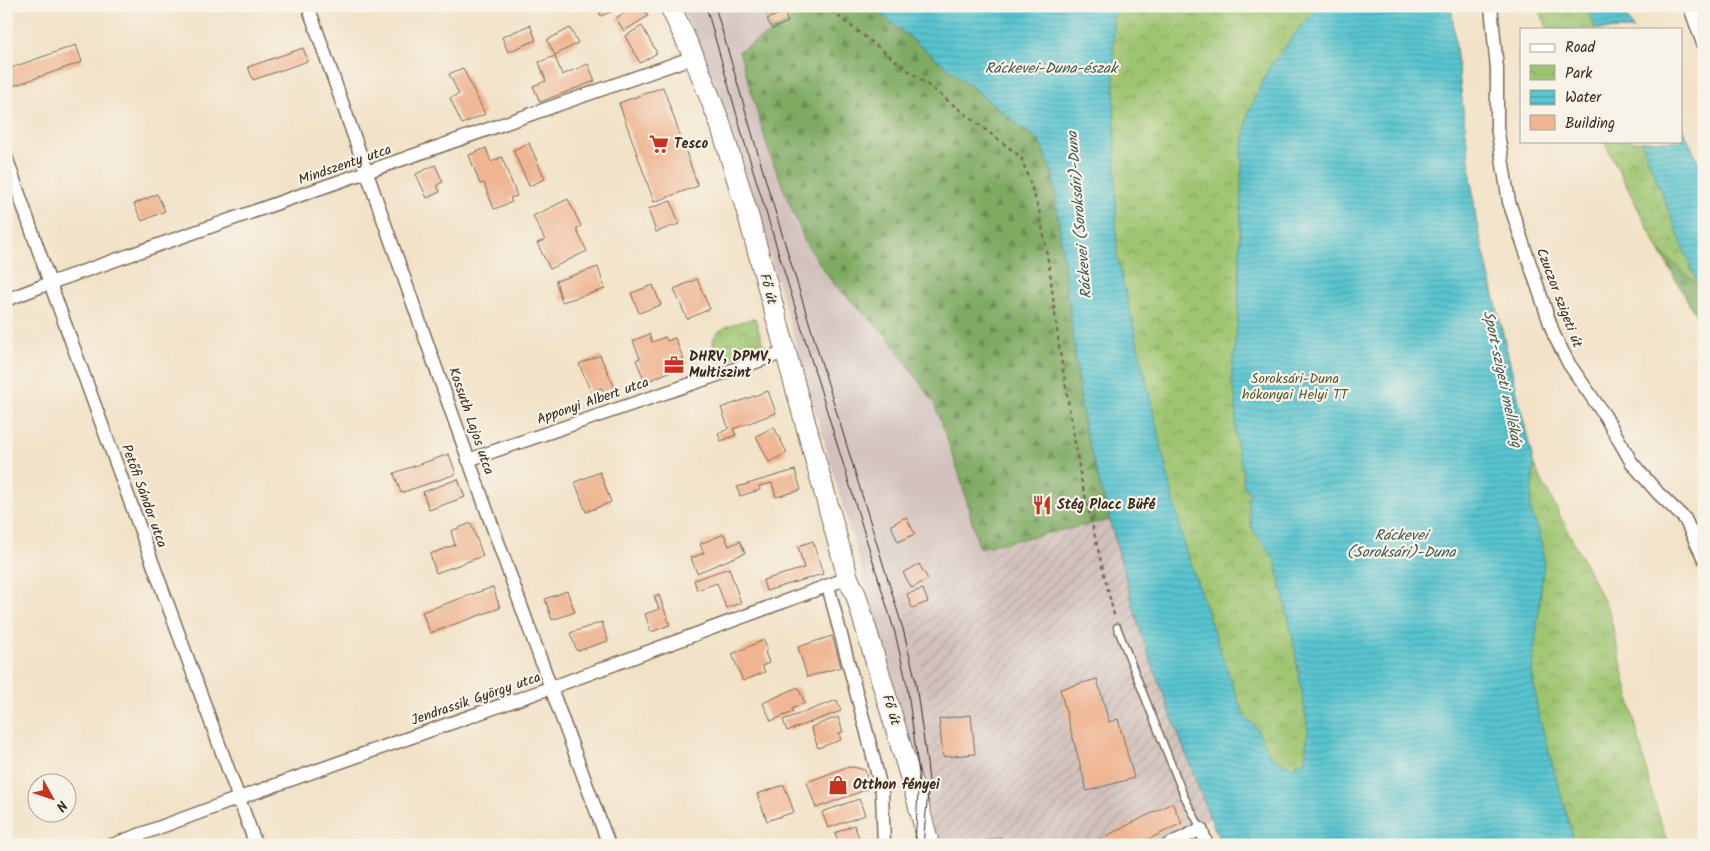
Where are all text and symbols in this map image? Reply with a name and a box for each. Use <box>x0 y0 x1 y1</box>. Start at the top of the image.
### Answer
legend <box>1520 28 1682 142</box>
text: Road <box>1565 36 1596 60</box>
water label: Ráckevei-Duna-észak <box>985 57 1119 81</box>
text: Park <box>1565 62 1593 86</box>
text: Water <box>1565 86 1602 110</box>
text: Building <box>1565 112 1615 136</box>
water label: Ráckevei (Soroksári)-Duna <box>1061 129 1099 300</box>
supermarket icon: Tesco <box>648 133 670 155</box>
place label: Tesco <box>674 133 709 155</box>
street label: Mindszenty utca <box>295 139 395 191</box>
street label: Czuczor szigeti út <box>1530 245 1588 352</box>
street label: Fő út <box>753 271 783 308</box>
water label: Sport-szigeti mellékág <box>1476 308 1528 450</box>
place label: DHRV, DPMV, Multiszint <box>689 346 771 384</box>
office icon: DHRV, DPMV, Multiszint <box>663 354 685 376</box>
street label: Kossuth Lajos utca <box>442 364 500 478</box>
park label: Soroksári-Duna hókonyai Helyi TT <box>1242 368 1349 406</box>
street label: Apponyi Albert utca <box>534 371 652 431</box>
street label: Petőfi Sándor utca <box>115 441 173 551</box>
restaurant icon: Stég Placc Büfé <box>1031 494 1053 516</box>
place label: Stég Placc Büfé <box>1057 494 1156 516</box>
water label: Ráckevei (Soroksári)-Duna <box>1346 524 1457 565</box>
street label: Jendrassik György utca <box>408 666 544 732</box>
street label: Fő út <box>876 692 906 729</box>
north arrow <box>28 774 78 824</box>
shop icon: Otthon fényei <box>827 774 849 796</box>
place label: Otthon fényei <box>853 774 940 796</box>
text: N <box>50 795 72 816</box>

